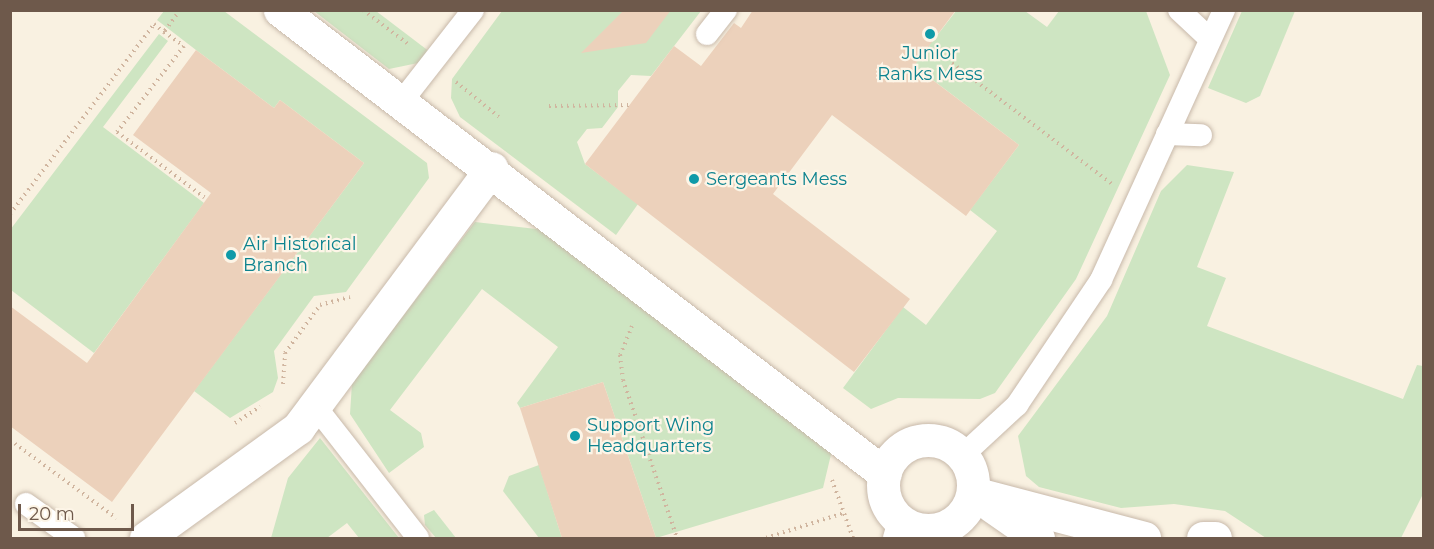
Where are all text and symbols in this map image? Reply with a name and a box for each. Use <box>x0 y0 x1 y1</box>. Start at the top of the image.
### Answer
marker: Junior Ranks Mess <box>923 27 937 41</box>
place label: Junior Ranks Mess <box>877 43 983 86</box>
place label: Sergeants Mess <box>706 168 847 190</box>
marker: Sergeants Mess <box>687 172 701 186</box>
place label: Air Historical Branch <box>243 234 357 276</box>
marker: Air Historical Branch <box>224 248 238 262</box>
place label: Support Wing Headquarters <box>587 415 714 458</box>
marker: Support Wing Headquarters <box>568 429 582 443</box>
scale bar <box>21 492 136 530</box>
text: 20 m <box>29 503 75 525</box>

